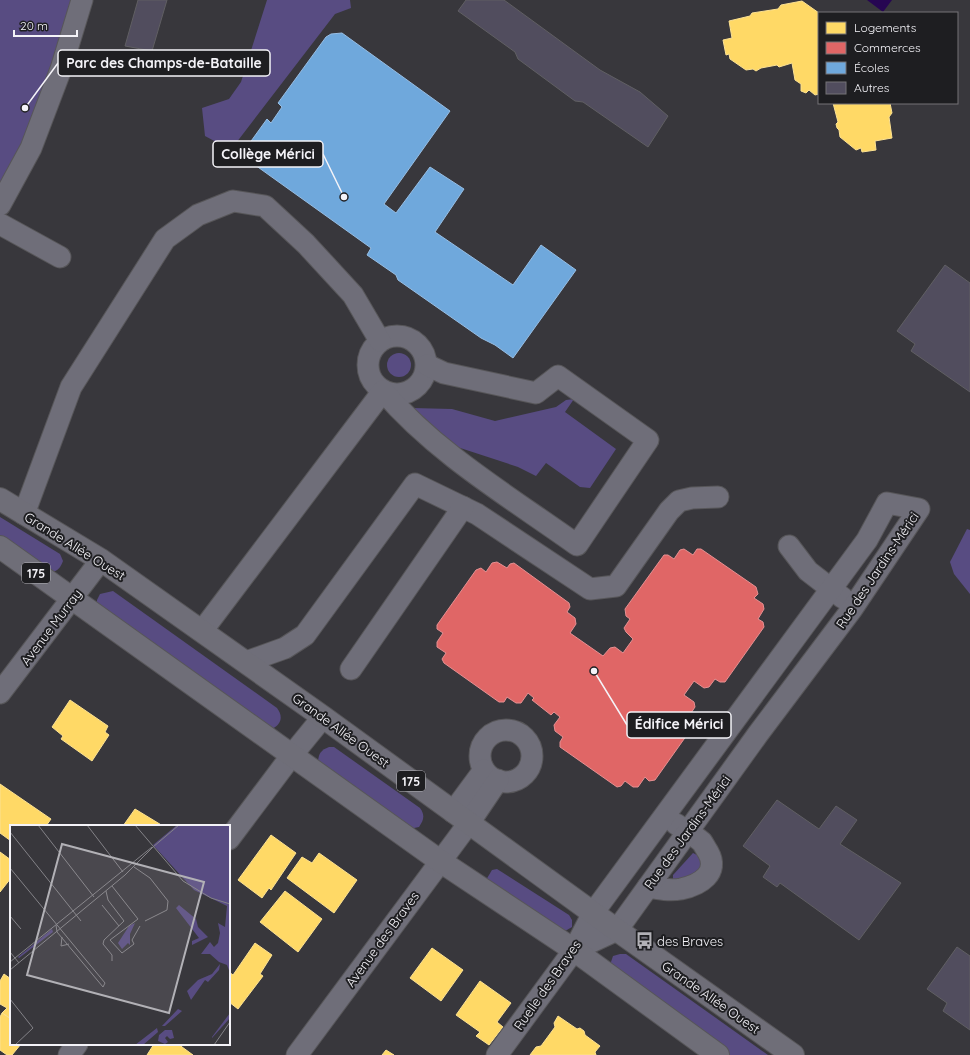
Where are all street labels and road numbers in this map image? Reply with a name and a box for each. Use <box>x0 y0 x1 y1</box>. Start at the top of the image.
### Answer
street label: Grande Allée Ouest <box>22 509 128 583</box>
street label: Rue des Jardins-Mérici <box>832 509 922 631</box>
road number: 175 <box>22 563 50 583</box>
street label: Avenue Murray <box>17 586 85 668</box>
street label: Grande Allée Ouest <box>289 690 393 770</box>
road number: 175 <box>397 771 425 791</box>
street label: Rue des Jardins-Mérici <box>640 772 734 892</box>
street label: Avenue des Braves <box>342 888 422 990</box>
street label: Ruelle des Braves <box>510 937 584 1033</box>
street label: Grande Allée Ouest <box>659 957 763 1037</box>

